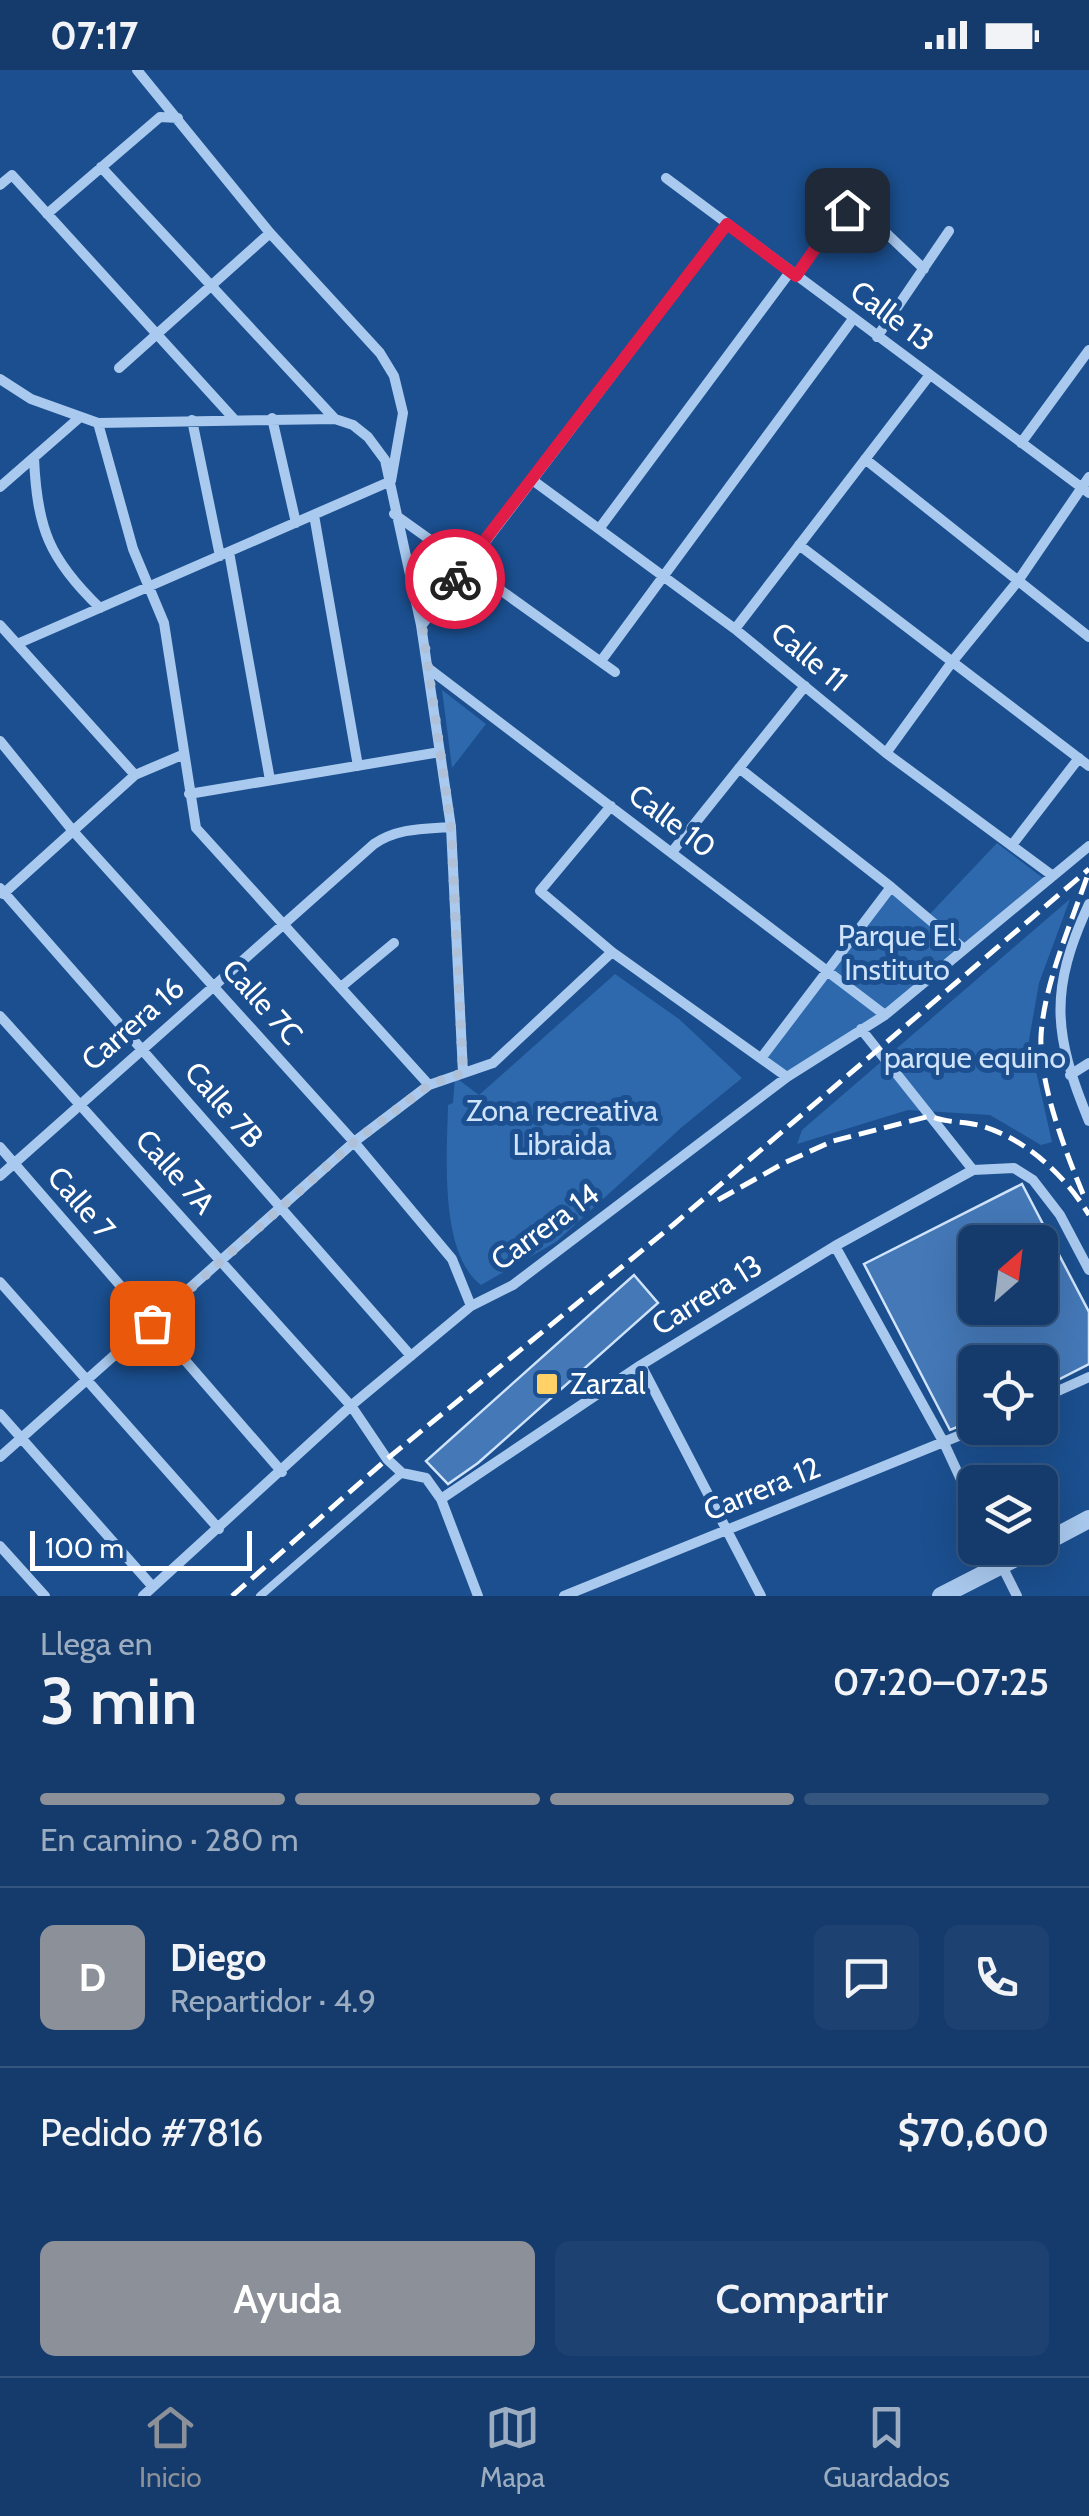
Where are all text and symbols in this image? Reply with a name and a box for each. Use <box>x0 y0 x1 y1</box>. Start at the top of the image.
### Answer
text: 07:17 <box>50 12 138 59</box>
pin <box>805 168 890 253</box>
icon: home <box>820 183 875 238</box>
street label: Calle 13 <box>843 272 941 359</box>
courier <box>405 529 505 629</box>
icon: bike <box>428 552 483 607</box>
street label: Calle 11 <box>764 614 855 699</box>
street label: Calle 10 <box>621 776 723 865</box>
park label: Parque El Instituto <box>838 917 956 988</box>
street label: Calle 7C <box>214 951 310 1052</box>
street label: Carrera 16 <box>74 969 192 1078</box>
park label: parque equino <box>884 1039 1066 1076</box>
street label: Calle 7B <box>177 1054 272 1155</box>
park label: Zona recreativa Libraida <box>466 1092 659 1163</box>
street label: Calle 7A <box>128 1122 223 1222</box>
street label: Calle 7 <box>40 1159 123 1247</box>
street label: Carrera 14 <box>484 1175 606 1278</box>
north arrow <box>958 1225 1058 1325</box>
map controls <box>958 1225 1058 1565</box>
street label: Carrera 13 <box>645 1246 769 1343</box>
pin <box>110 1281 195 1366</box>
icon: bag <box>125 1296 180 1351</box>
button: locate <box>958 1345 1058 1445</box>
place label: Zarzal <box>570 1365 646 1402</box>
marker: Zarzal <box>534 1371 560 1397</box>
street label: Carrera 12 <box>698 1448 826 1529</box>
button: layers <box>958 1465 1058 1565</box>
scale bar <box>30 1526 252 1570</box>
text: 100 m <box>45 1531 124 1565</box>
text: Llega en <box>40 1624 153 1663</box>
text: 07:20–07:25 <box>833 1658 1049 1705</box>
text: 3 min <box>40 1661 197 1740</box>
text: En camino · 280 m <box>40 1820 299 1859</box>
button: chat <box>814 1925 919 2030</box>
button: phone <box>944 1925 1049 2030</box>
text: Diego <box>170 1934 266 1981</box>
text: D <box>79 1954 106 2001</box>
text: Repartidor · 4.9 <box>170 1981 376 2020</box>
text: Pedido #7816 <box>40 2109 263 2156</box>
text: $70,600 <box>898 2109 1049 2156</box>
button: Ayuda <box>40 2241 535 2356</box>
button: Compartir <box>555 2241 1049 2356</box>
tab: Inicio <box>139 2400 202 2494</box>
tab: Mapa <box>480 2400 545 2494</box>
tab: Guardados <box>823 2400 950 2494</box>

